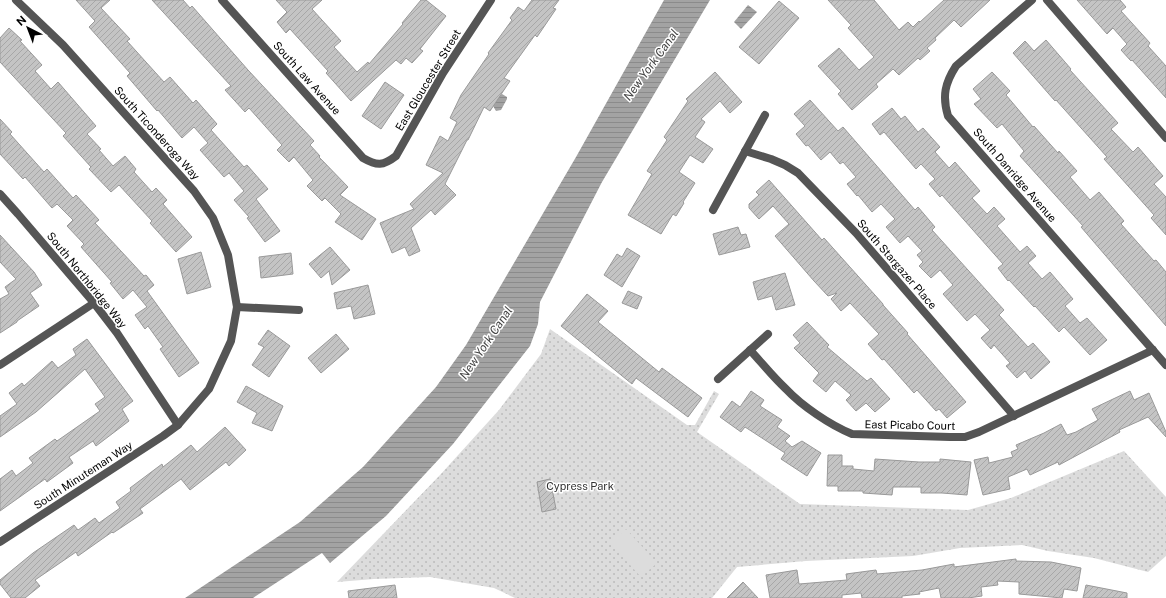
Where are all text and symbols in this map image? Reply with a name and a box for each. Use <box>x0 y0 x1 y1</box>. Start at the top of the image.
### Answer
north arrow <box>8 8 48 48</box>
text: N <box>14 13 29 28</box>
street label: East Gloucester Street <box>393 27 463 133</box>
water label: New York Canal <box>621 27 681 103</box>
street label: South Law Avenue <box>271 39 343 117</box>
street label: South Ticonderoga Way <box>112 84 202 182</box>
street label: South Danridge Avenue <box>971 126 1059 224</box>
street label: South Stargazer Place <box>855 217 939 311</box>
street label: South Northbridge Way <box>45 230 129 330</box>
water label: New York Canal <box>457 304 515 382</box>
street label: East Picabo Court <box>864 418 956 432</box>
street label: South Minuteman Way <box>31 439 135 511</box>
park label: Cypress Park <box>546 480 614 492</box>

